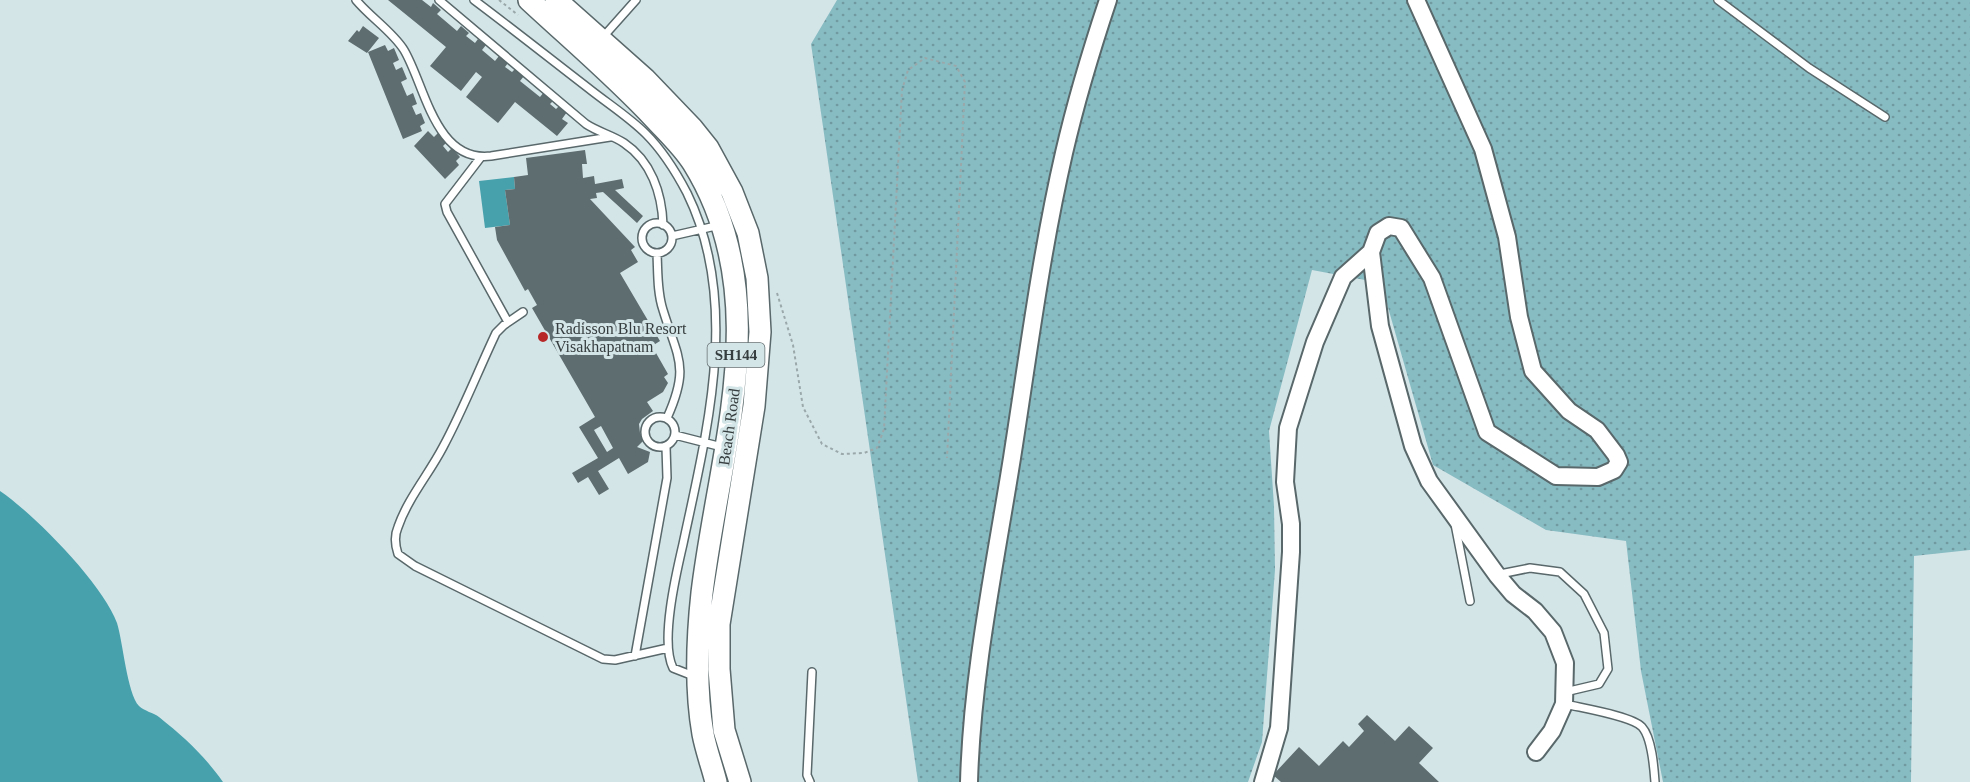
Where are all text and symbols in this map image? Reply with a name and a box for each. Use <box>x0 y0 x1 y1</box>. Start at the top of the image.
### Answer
place label: Radisson Blu Resort Visakhapatnam <box>555 320 687 356</box>
marker: Radisson Blu Resort Visakhapatnam <box>536 330 550 344</box>
road number: SH144 <box>708 343 764 367</box>
street label: Beach Road <box>715 387 743 467</box>

